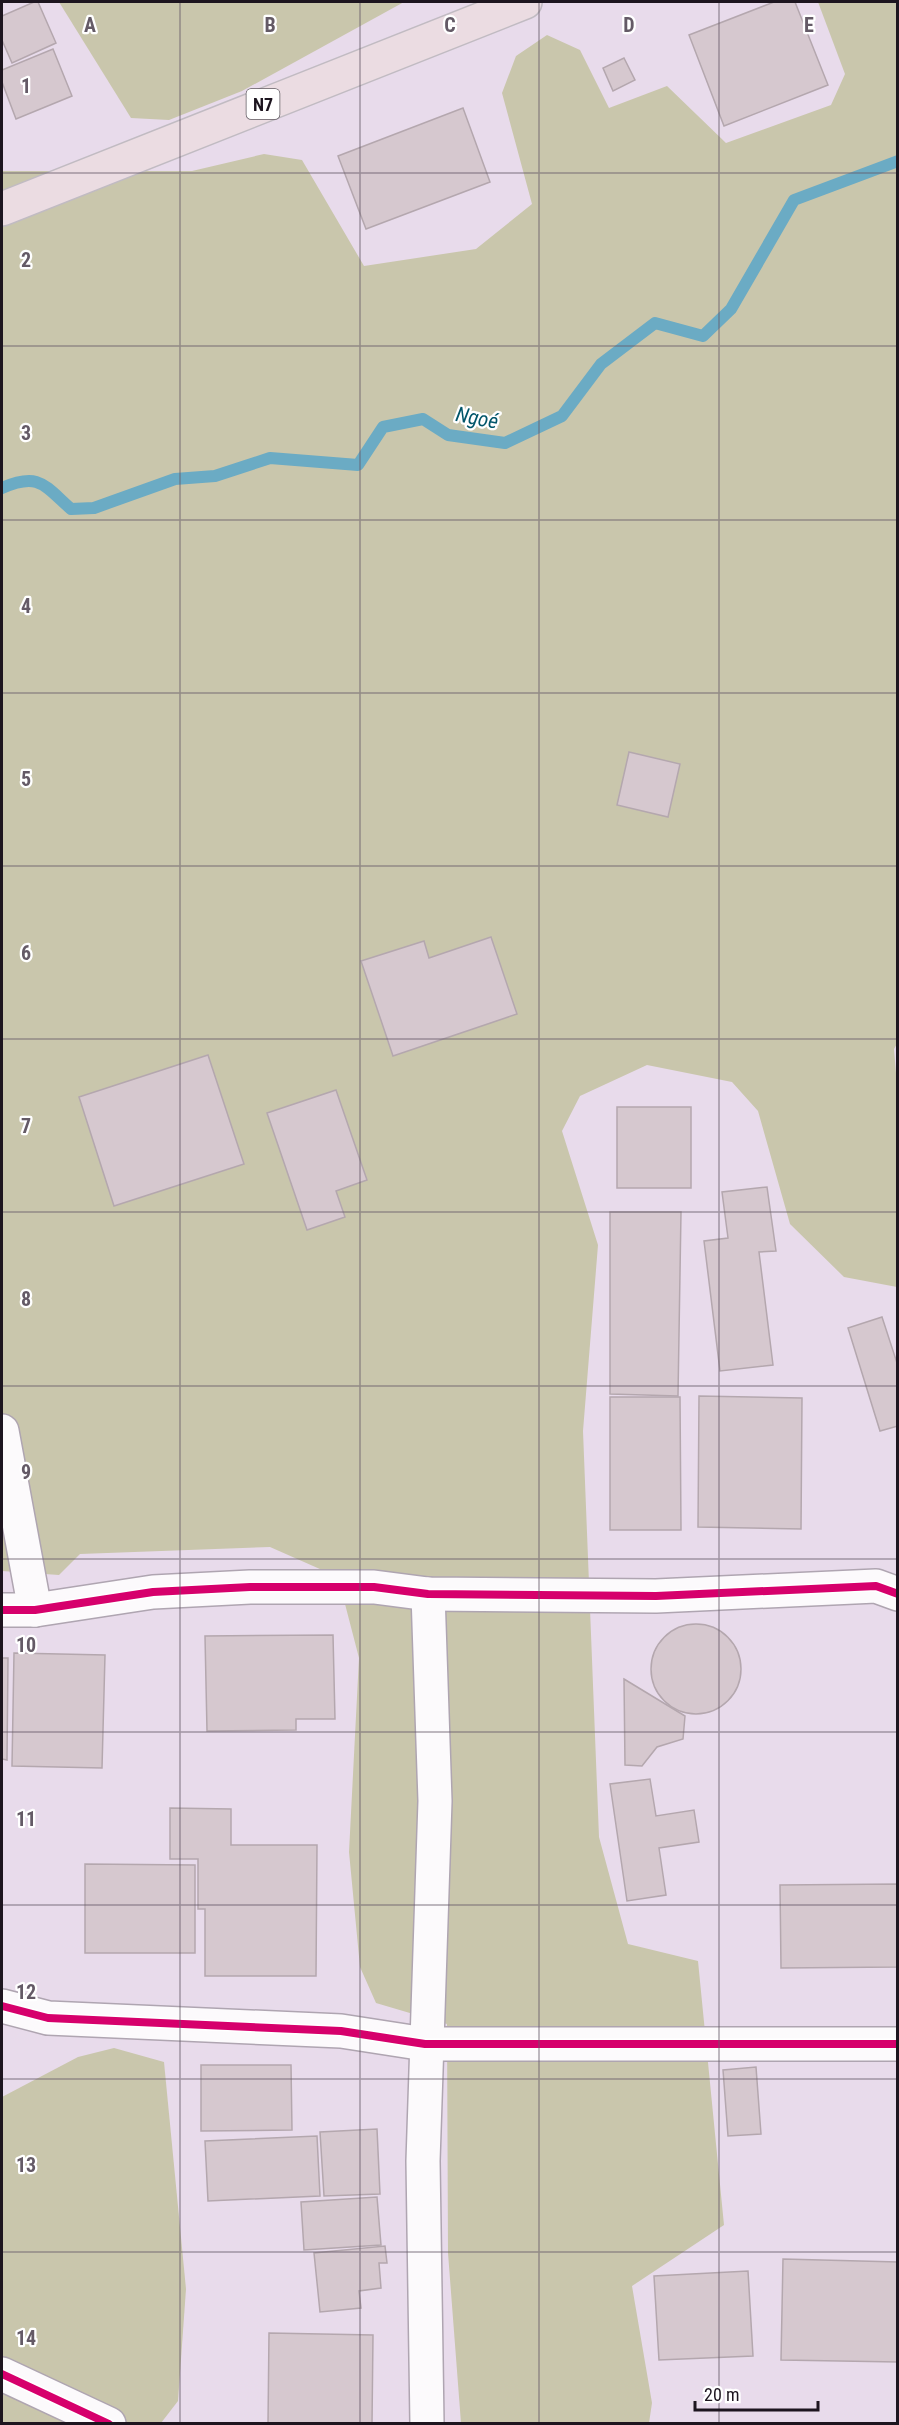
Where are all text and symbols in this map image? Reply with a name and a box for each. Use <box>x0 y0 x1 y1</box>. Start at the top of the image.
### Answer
text: A <box>84 13 96 37</box>
text: B <box>264 13 276 37</box>
text: C <box>444 13 456 37</box>
text: D <box>623 13 635 37</box>
text: E <box>804 13 814 37</box>
text: 1 <box>21 74 31 98</box>
road number: N7 <box>246 89 280 119</box>
text: 2 <box>21 248 31 272</box>
water label: Ngoé <box>454 402 501 434</box>
text: 3 <box>21 421 31 445</box>
text: 4 <box>21 594 31 618</box>
text: 5 <box>21 767 31 791</box>
text: 6 <box>21 941 31 965</box>
text: 7 <box>21 1114 31 1138</box>
text: 8 <box>21 1287 31 1311</box>
text: 9 <box>21 1460 31 1484</box>
text: 10 <box>16 1633 36 1657</box>
text: 11 <box>16 1807 36 1831</box>
text: 12 <box>16 1980 36 2004</box>
text: 13 <box>16 2153 36 2177</box>
text: 14 <box>16 2326 36 2350</box>
scale bar <box>695 2374 818 2412</box>
text: 20 m <box>704 2384 739 2405</box>

